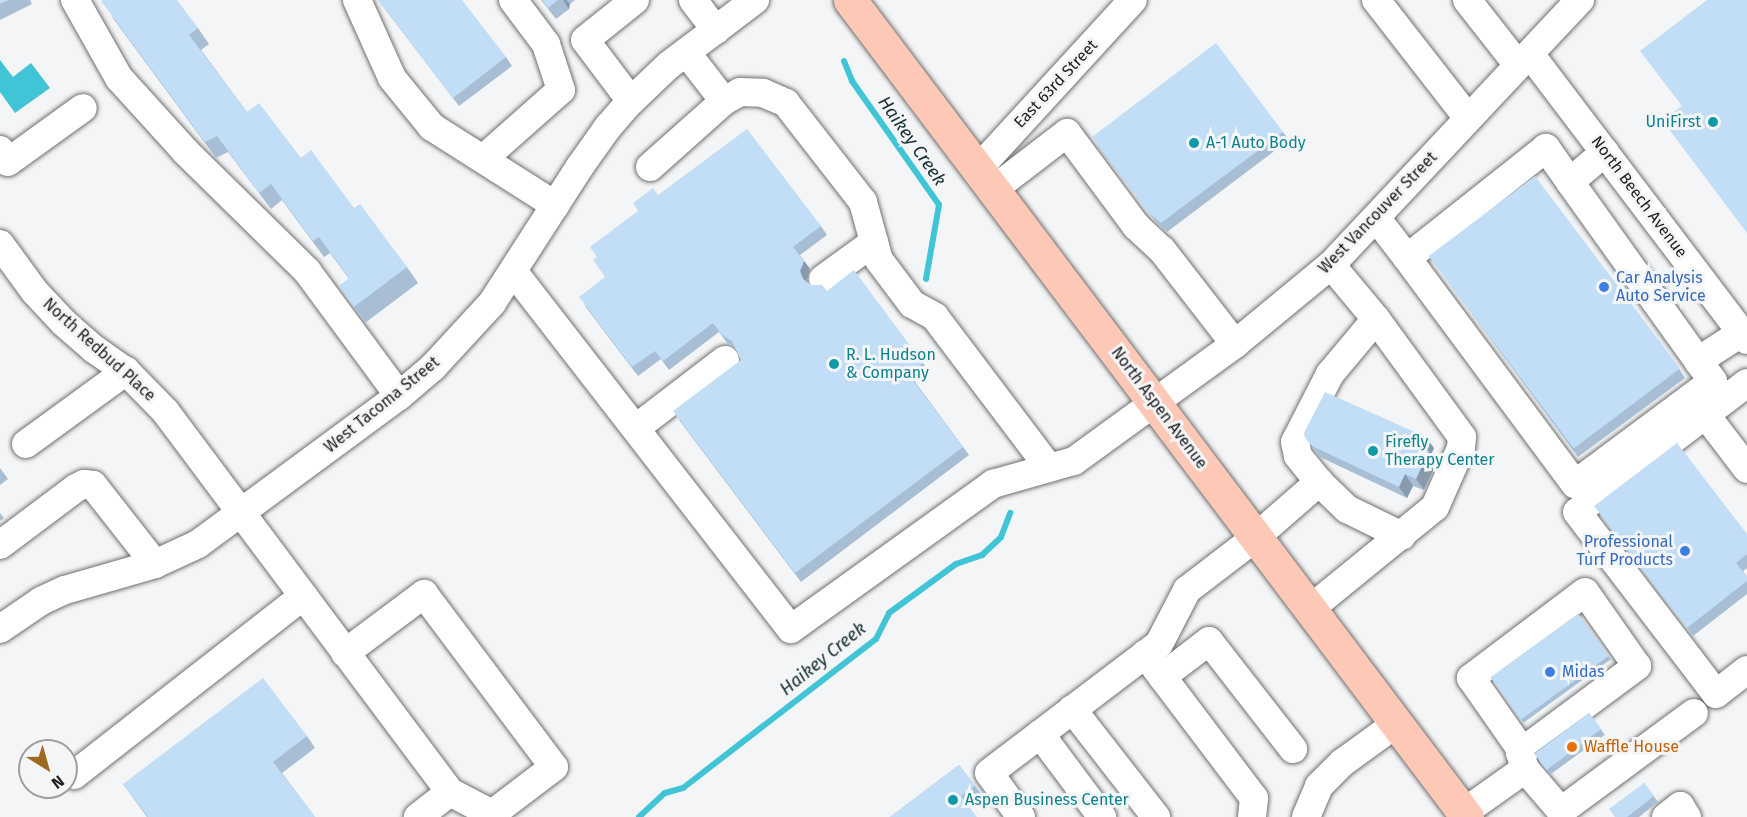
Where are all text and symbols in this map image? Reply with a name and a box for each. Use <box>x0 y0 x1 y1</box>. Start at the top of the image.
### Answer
street label: East 63rd Street <box>1010 36 1102 132</box>
water label: Haikey Creek <box>873 92 951 190</box>
place label: UniFirst <box>1646 112 1701 132</box>
marker: UniFirst <box>1706 115 1720 129</box>
street label: North Beech Avenue <box>1587 132 1691 262</box>
place label: A-1 Auto Body <box>1206 133 1306 153</box>
marker: A-1 Auto Body <box>1187 136 1201 150</box>
street label: West Vancouver Street <box>1315 148 1441 278</box>
place label: Car Analysis Auto Service <box>1616 268 1706 306</box>
marker: Car Analysis Auto Service <box>1597 280 1611 294</box>
street label: North Redbud Place <box>39 294 159 406</box>
street label: North Aspen Avenue <box>1107 343 1211 473</box>
place label: R. L. Hudson & Company <box>846 345 936 383</box>
street label: West Tacoma Street <box>321 353 443 457</box>
marker: R. L. Hudson & Company <box>827 357 841 371</box>
place label: Firefly Therapy Center <box>1385 432 1494 470</box>
marker: Firefly Therapy Center <box>1366 444 1380 458</box>
place label: Professional Turf Products <box>1576 532 1673 570</box>
marker: Professional Turf Products <box>1678 544 1692 558</box>
water label: Haikey Creek <box>776 618 870 700</box>
place label: Midas <box>1562 662 1605 682</box>
marker: Midas <box>1543 665 1557 679</box>
place label: Waffle House <box>1584 737 1679 757</box>
north arrow <box>18 739 78 799</box>
marker: Waffle House <box>1565 740 1579 754</box>
text: N <box>48 771 68 793</box>
place label: Aspen Business Center <box>965 790 1129 810</box>
marker: Aspen Business Center <box>946 793 960 807</box>

